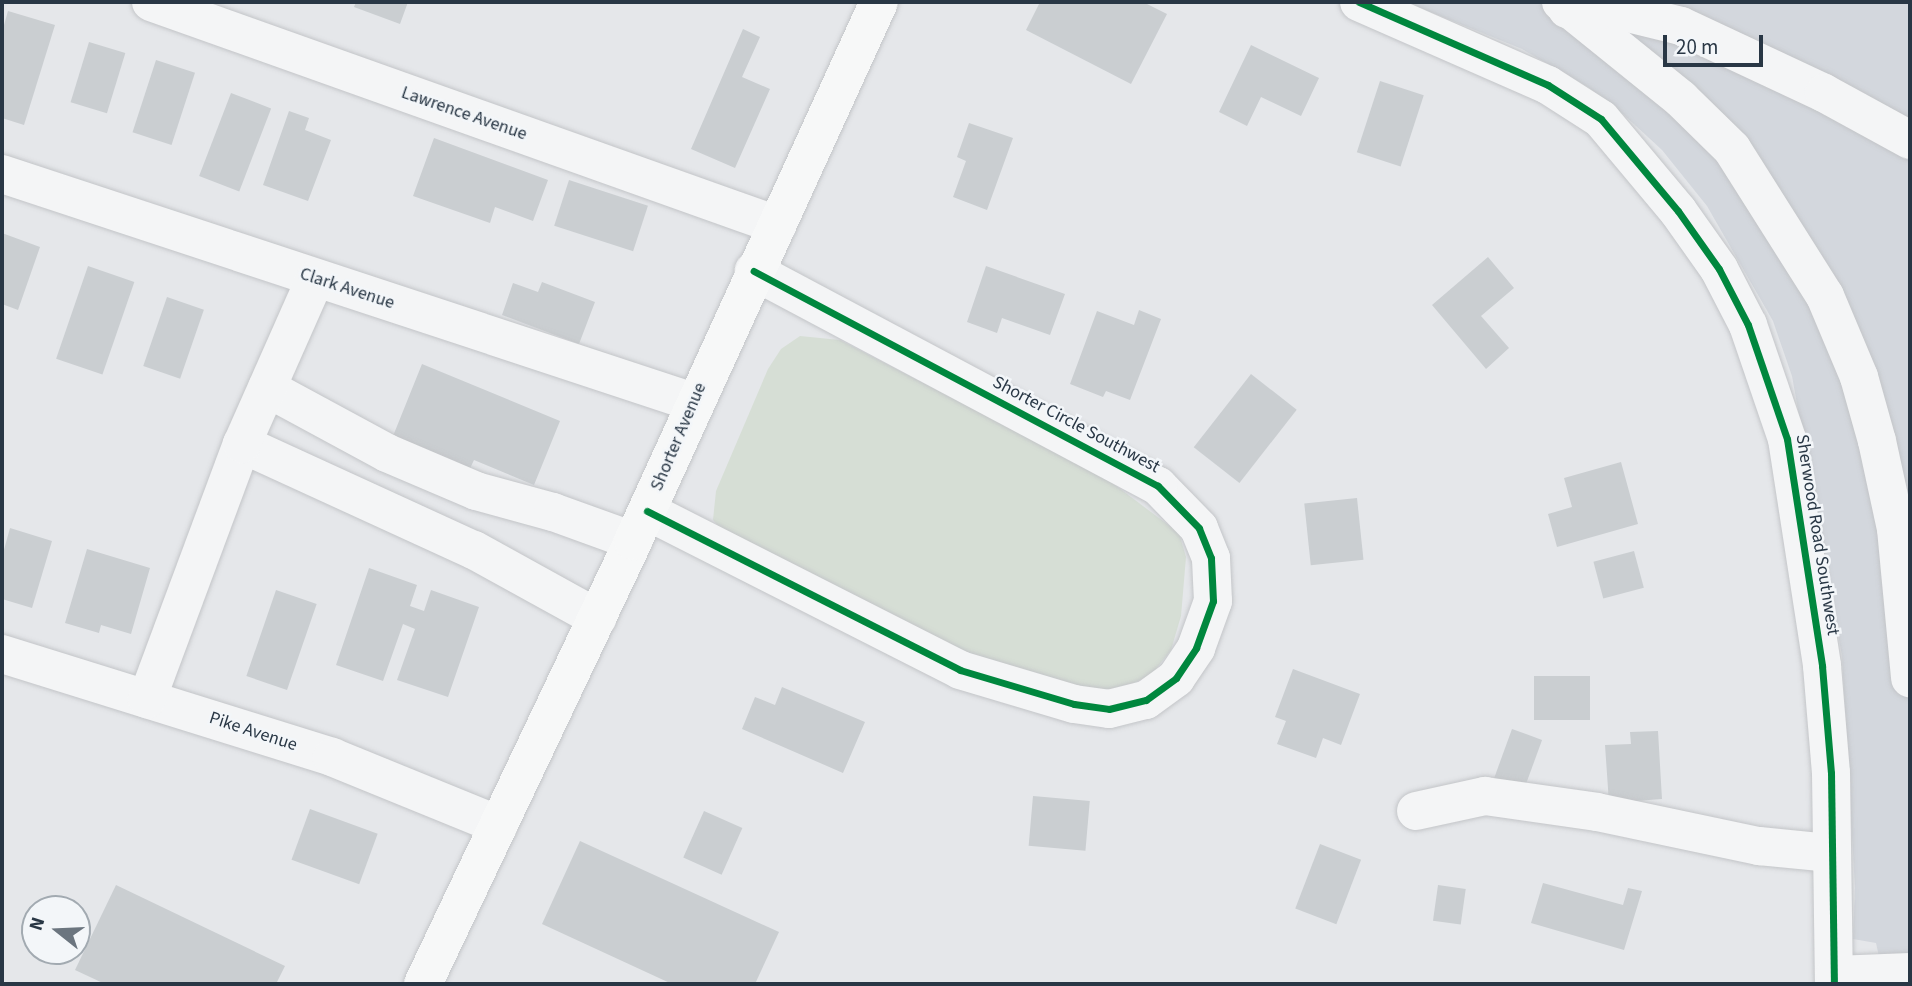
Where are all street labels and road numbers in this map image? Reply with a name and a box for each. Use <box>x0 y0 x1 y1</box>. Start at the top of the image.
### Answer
street label: Lawrence Avenue <box>398 82 530 146</box>
street label: Clark Avenue <box>297 264 397 314</box>
street label: Shorter Circle Southwest <box>989 372 1163 478</box>
street label: Shorter Avenue <box>646 380 712 494</box>
street label: Sherwood Road Southwest <box>1790 433 1844 637</box>
street label: Pike Avenue <box>206 708 300 756</box>

